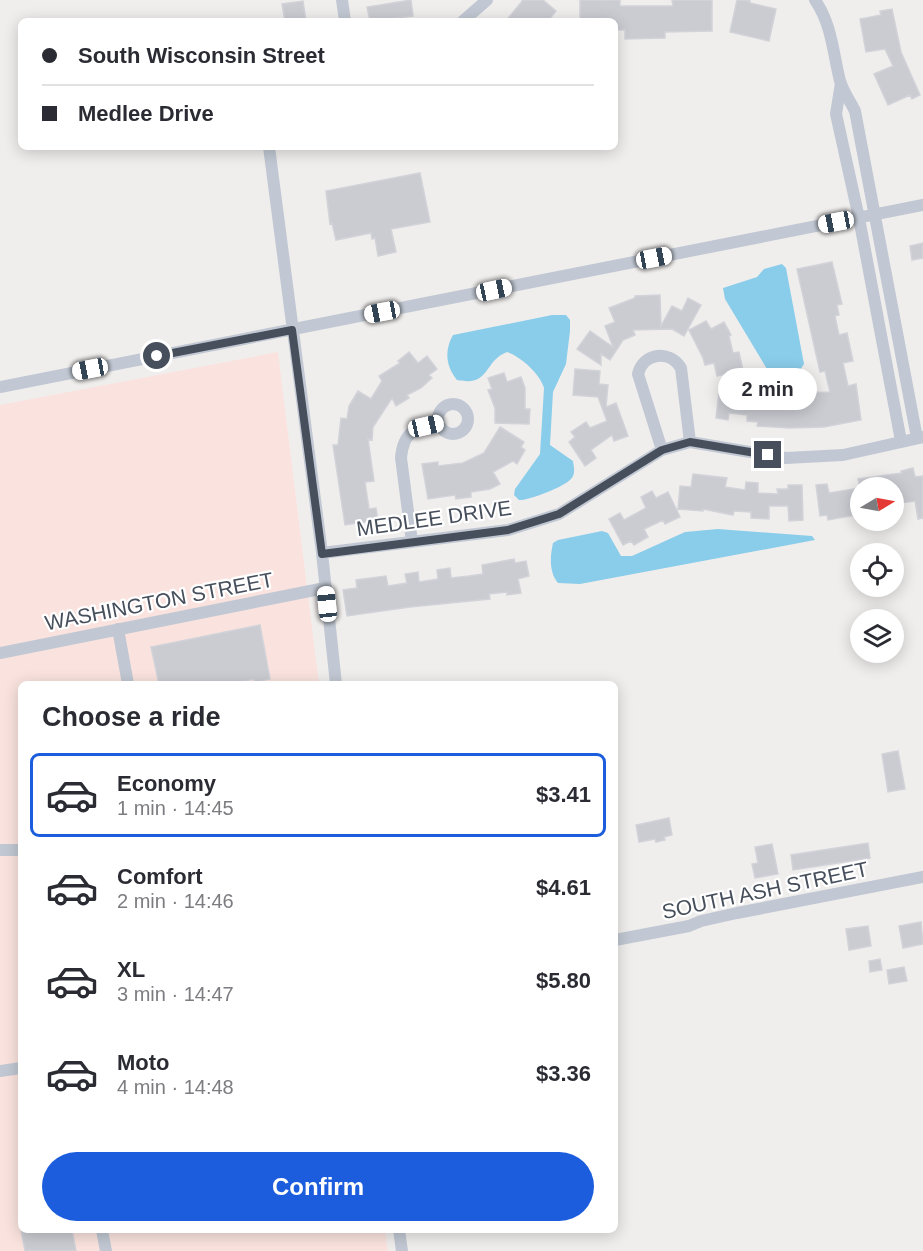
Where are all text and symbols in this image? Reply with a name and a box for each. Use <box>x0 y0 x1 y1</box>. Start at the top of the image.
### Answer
text: South Wisconsin Street <box>78 43 325 68</box>
text: Medlee Drive <box>78 101 214 126</box>
car <box>817 210 855 234</box>
car <box>635 246 673 270</box>
car <box>475 277 513 303</box>
car <box>363 300 401 324</box>
route start <box>143 342 170 369</box>
car <box>71 357 109 381</box>
callout: 2 min <box>718 368 818 410</box>
text: 2 min <box>741 378 794 400</box>
car <box>406 413 446 439</box>
route end <box>754 441 781 468</box>
north arrow <box>850 477 904 531</box>
map controls <box>850 477 904 663</box>
street label: MEDLEE DRIVE <box>355 496 513 540</box>
button: locate <box>850 543 904 597</box>
street label: WASHINGTON STREET <box>43 568 275 634</box>
car <box>316 585 338 623</box>
button: layers <box>850 609 904 663</box>
text: Choose a ride <box>42 702 221 732</box>
icon: car <box>45 768 99 822</box>
text: Economy <box>117 771 216 796</box>
text: $3.41 <box>536 782 591 807</box>
text: 1 min · 14:45 <box>117 797 234 819</box>
street label: SOUTH ASH STREET <box>660 857 870 923</box>
icon: car <box>45 861 99 915</box>
text: Comfort <box>117 864 203 889</box>
text: $4.61 <box>536 875 591 900</box>
text: 2 min · 14:46 <box>117 890 234 912</box>
icon: car <box>45 954 99 1008</box>
text: XL <box>117 957 145 982</box>
text: $5.80 <box>536 968 591 993</box>
text: 3 min · 14:47 <box>117 983 234 1005</box>
icon: car <box>45 1047 99 1101</box>
text: Moto <box>117 1050 170 1075</box>
text: $3.36 <box>536 1061 591 1086</box>
text: 4 min · 14:48 <box>117 1076 234 1098</box>
button: Confirm <box>42 1152 594 1221</box>

